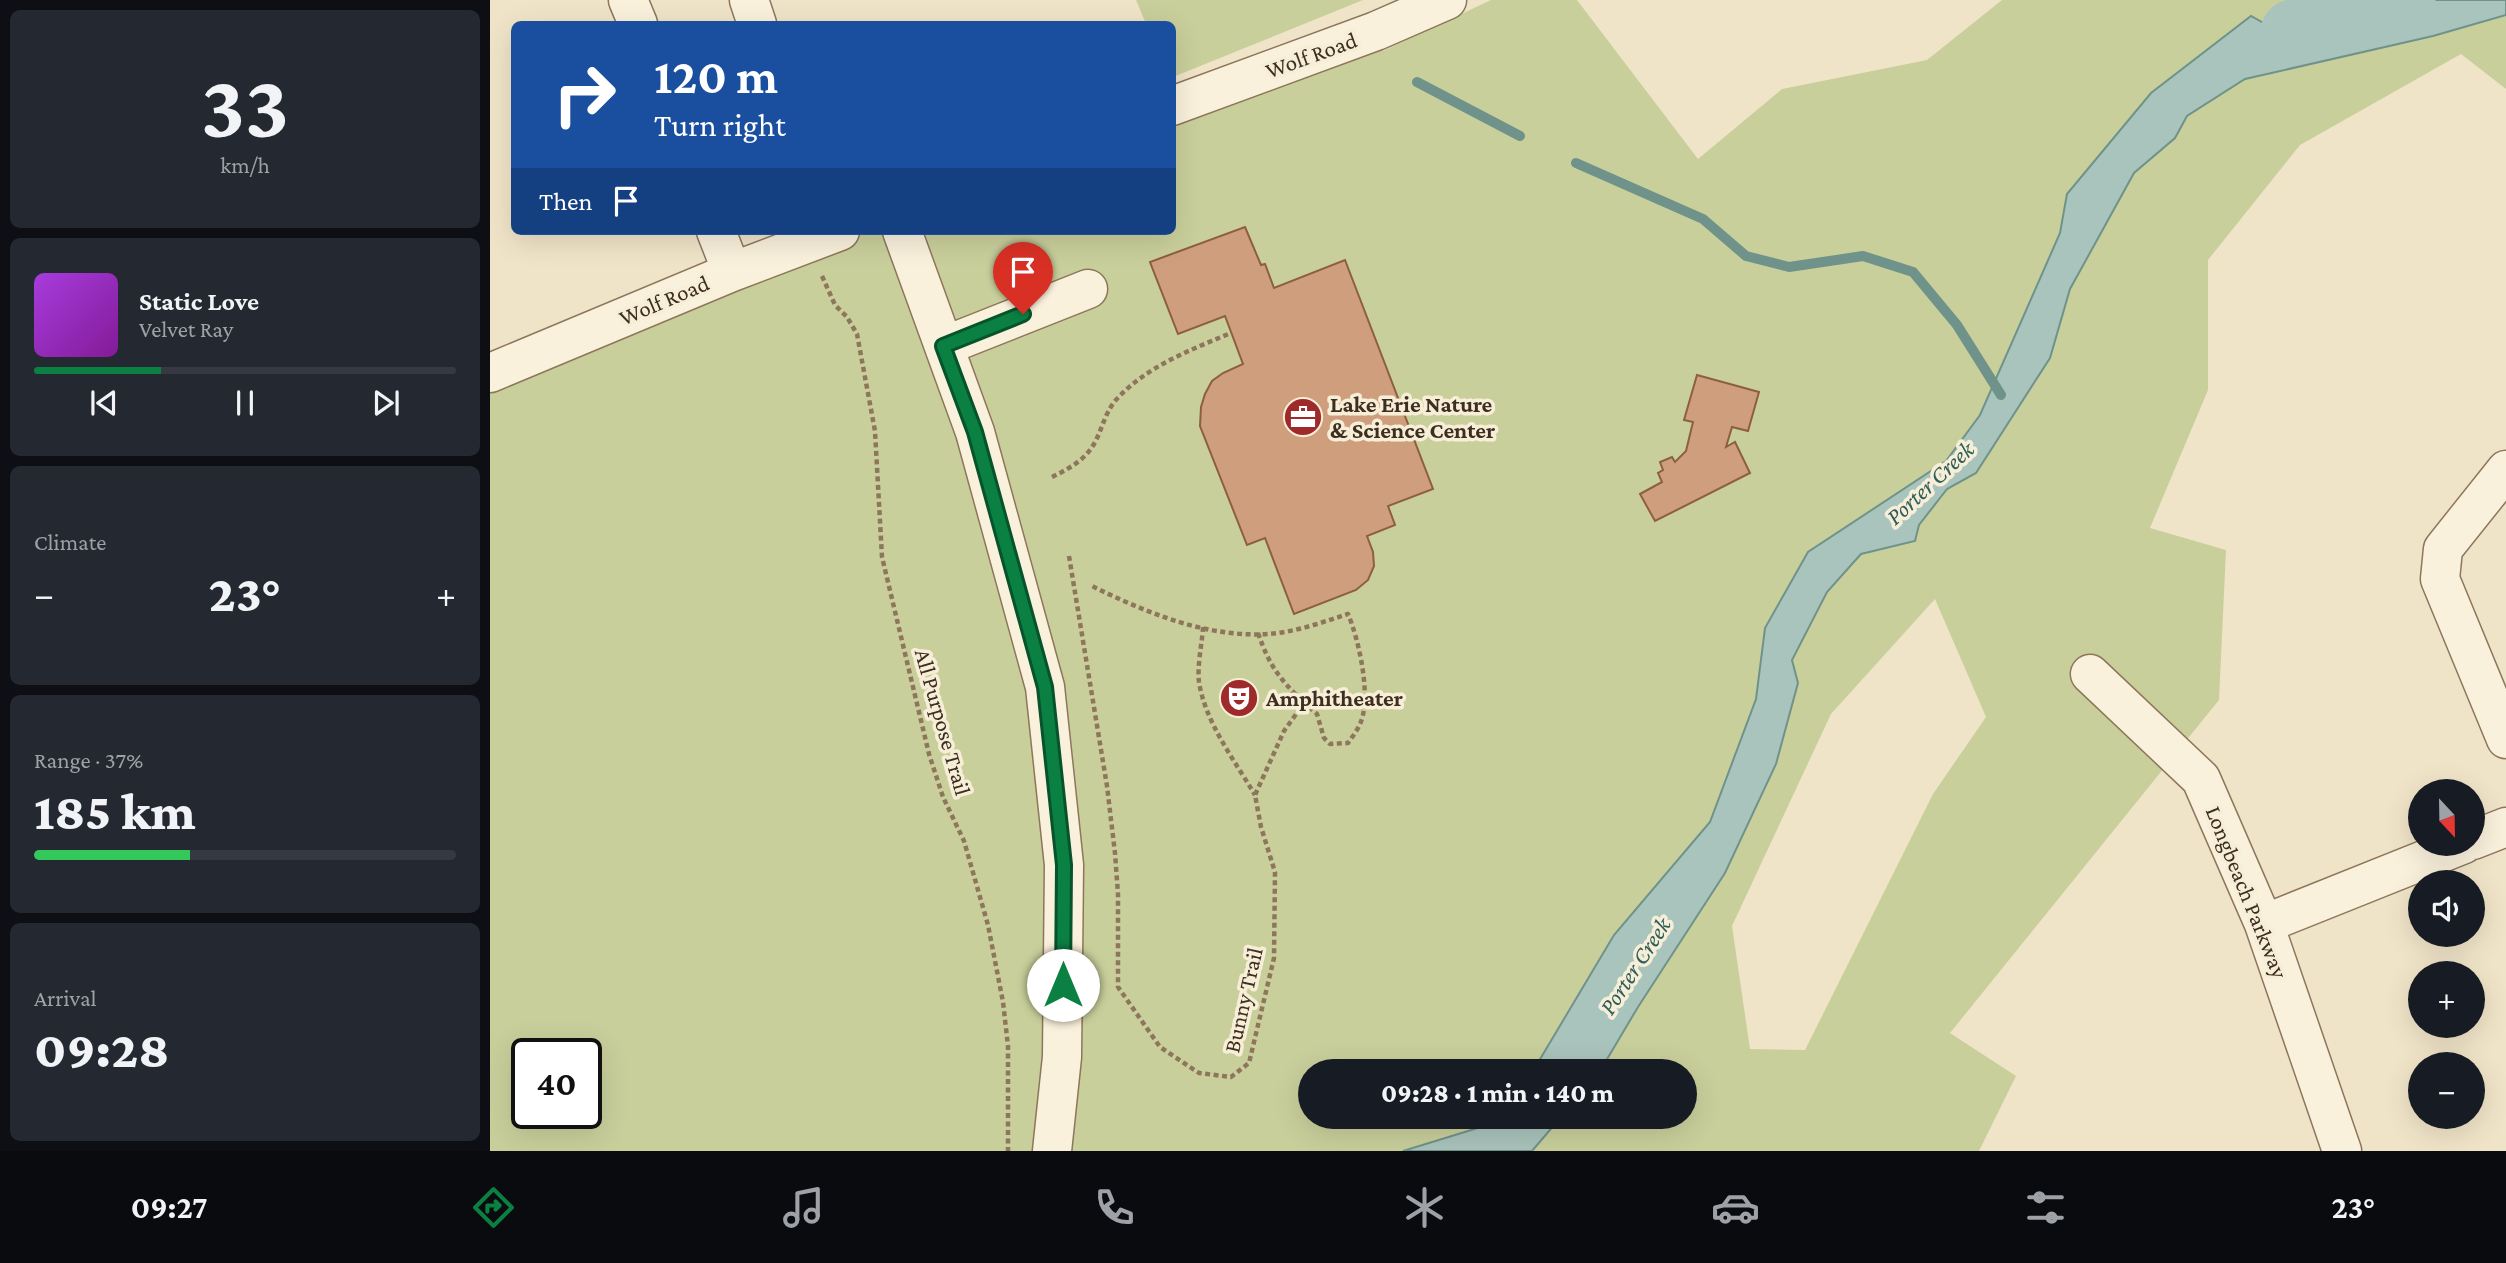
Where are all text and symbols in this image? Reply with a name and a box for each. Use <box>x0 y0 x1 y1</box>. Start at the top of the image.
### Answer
street label: Wolf Road <box>1262 26 1360 84</box>
icon: right <box>539 49 630 140</box>
text: 120 m <box>654 49 778 104</box>
text: 33 <box>201 55 289 157</box>
text: Turn right <box>654 107 786 143</box>
text: km/h <box>220 152 270 178</box>
icon: arrive <box>607 182 645 220</box>
text: Then <box>539 187 593 216</box>
pin <box>993 242 1053 314</box>
icon: arrive <box>1004 253 1042 291</box>
street label: Wolf Road <box>615 269 713 331</box>
text: Static Love <box>139 287 259 316</box>
text: Velvet Ray <box>139 316 233 342</box>
icon: previous <box>85 384 123 422</box>
icon: pause <box>226 384 264 422</box>
icon: next <box>367 384 405 422</box>
place label: Lake Erie Nature & Science Center <box>1330 391 1495 443</box>
office icon: Lake Erie Nature & Science Center <box>1282 396 1324 438</box>
water label: Porter Creek <box>1880 434 1980 530</box>
text: Climate <box>34 529 106 555</box>
text: 23° <box>209 564 281 622</box>
text: − <box>34 573 54 615</box>
text: + <box>436 573 456 615</box>
street label: All Purpose Trail <box>910 646 976 798</box>
theatre icon: Amphitheater <box>1218 677 1260 719</box>
place label: Amphitheater <box>1265 685 1403 711</box>
text: Range · 37% <box>34 747 143 773</box>
north arrow <box>2408 779 2485 856</box>
map controls <box>2408 779 2485 1129</box>
text: 185 km <box>34 782 196 840</box>
street label: Longbeach Parkway <box>2201 802 2294 982</box>
button: sound <box>2408 870 2485 947</box>
water label: Porter Creek <box>1593 911 1677 1019</box>
street label: Bunny Trail <box>1218 945 1268 1055</box>
position arrow <box>1026 948 1100 1022</box>
button: + <box>2408 961 2485 1038</box>
text: Arrival <box>34 985 97 1011</box>
text: 09:28 <box>34 1020 169 1078</box>
speed limit sign: 40 <box>511 1038 602 1129</box>
button: − <box>2408 1052 2485 1129</box>
text: 09:28 · 1 min · 140 m <box>1381 1079 1614 1108</box>
icon: directions <box>469 1183 518 1232</box>
icon: music <box>779 1183 828 1232</box>
icon: phone <box>1090 1183 1139 1232</box>
icon: climate <box>1400 1183 1449 1232</box>
icon: car <box>1711 1183 1760 1232</box>
icon: filters <box>2021 1183 2070 1232</box>
text: 09:27 <box>131 1189 208 1225</box>
text: 23° <box>2331 1189 2375 1225</box>

